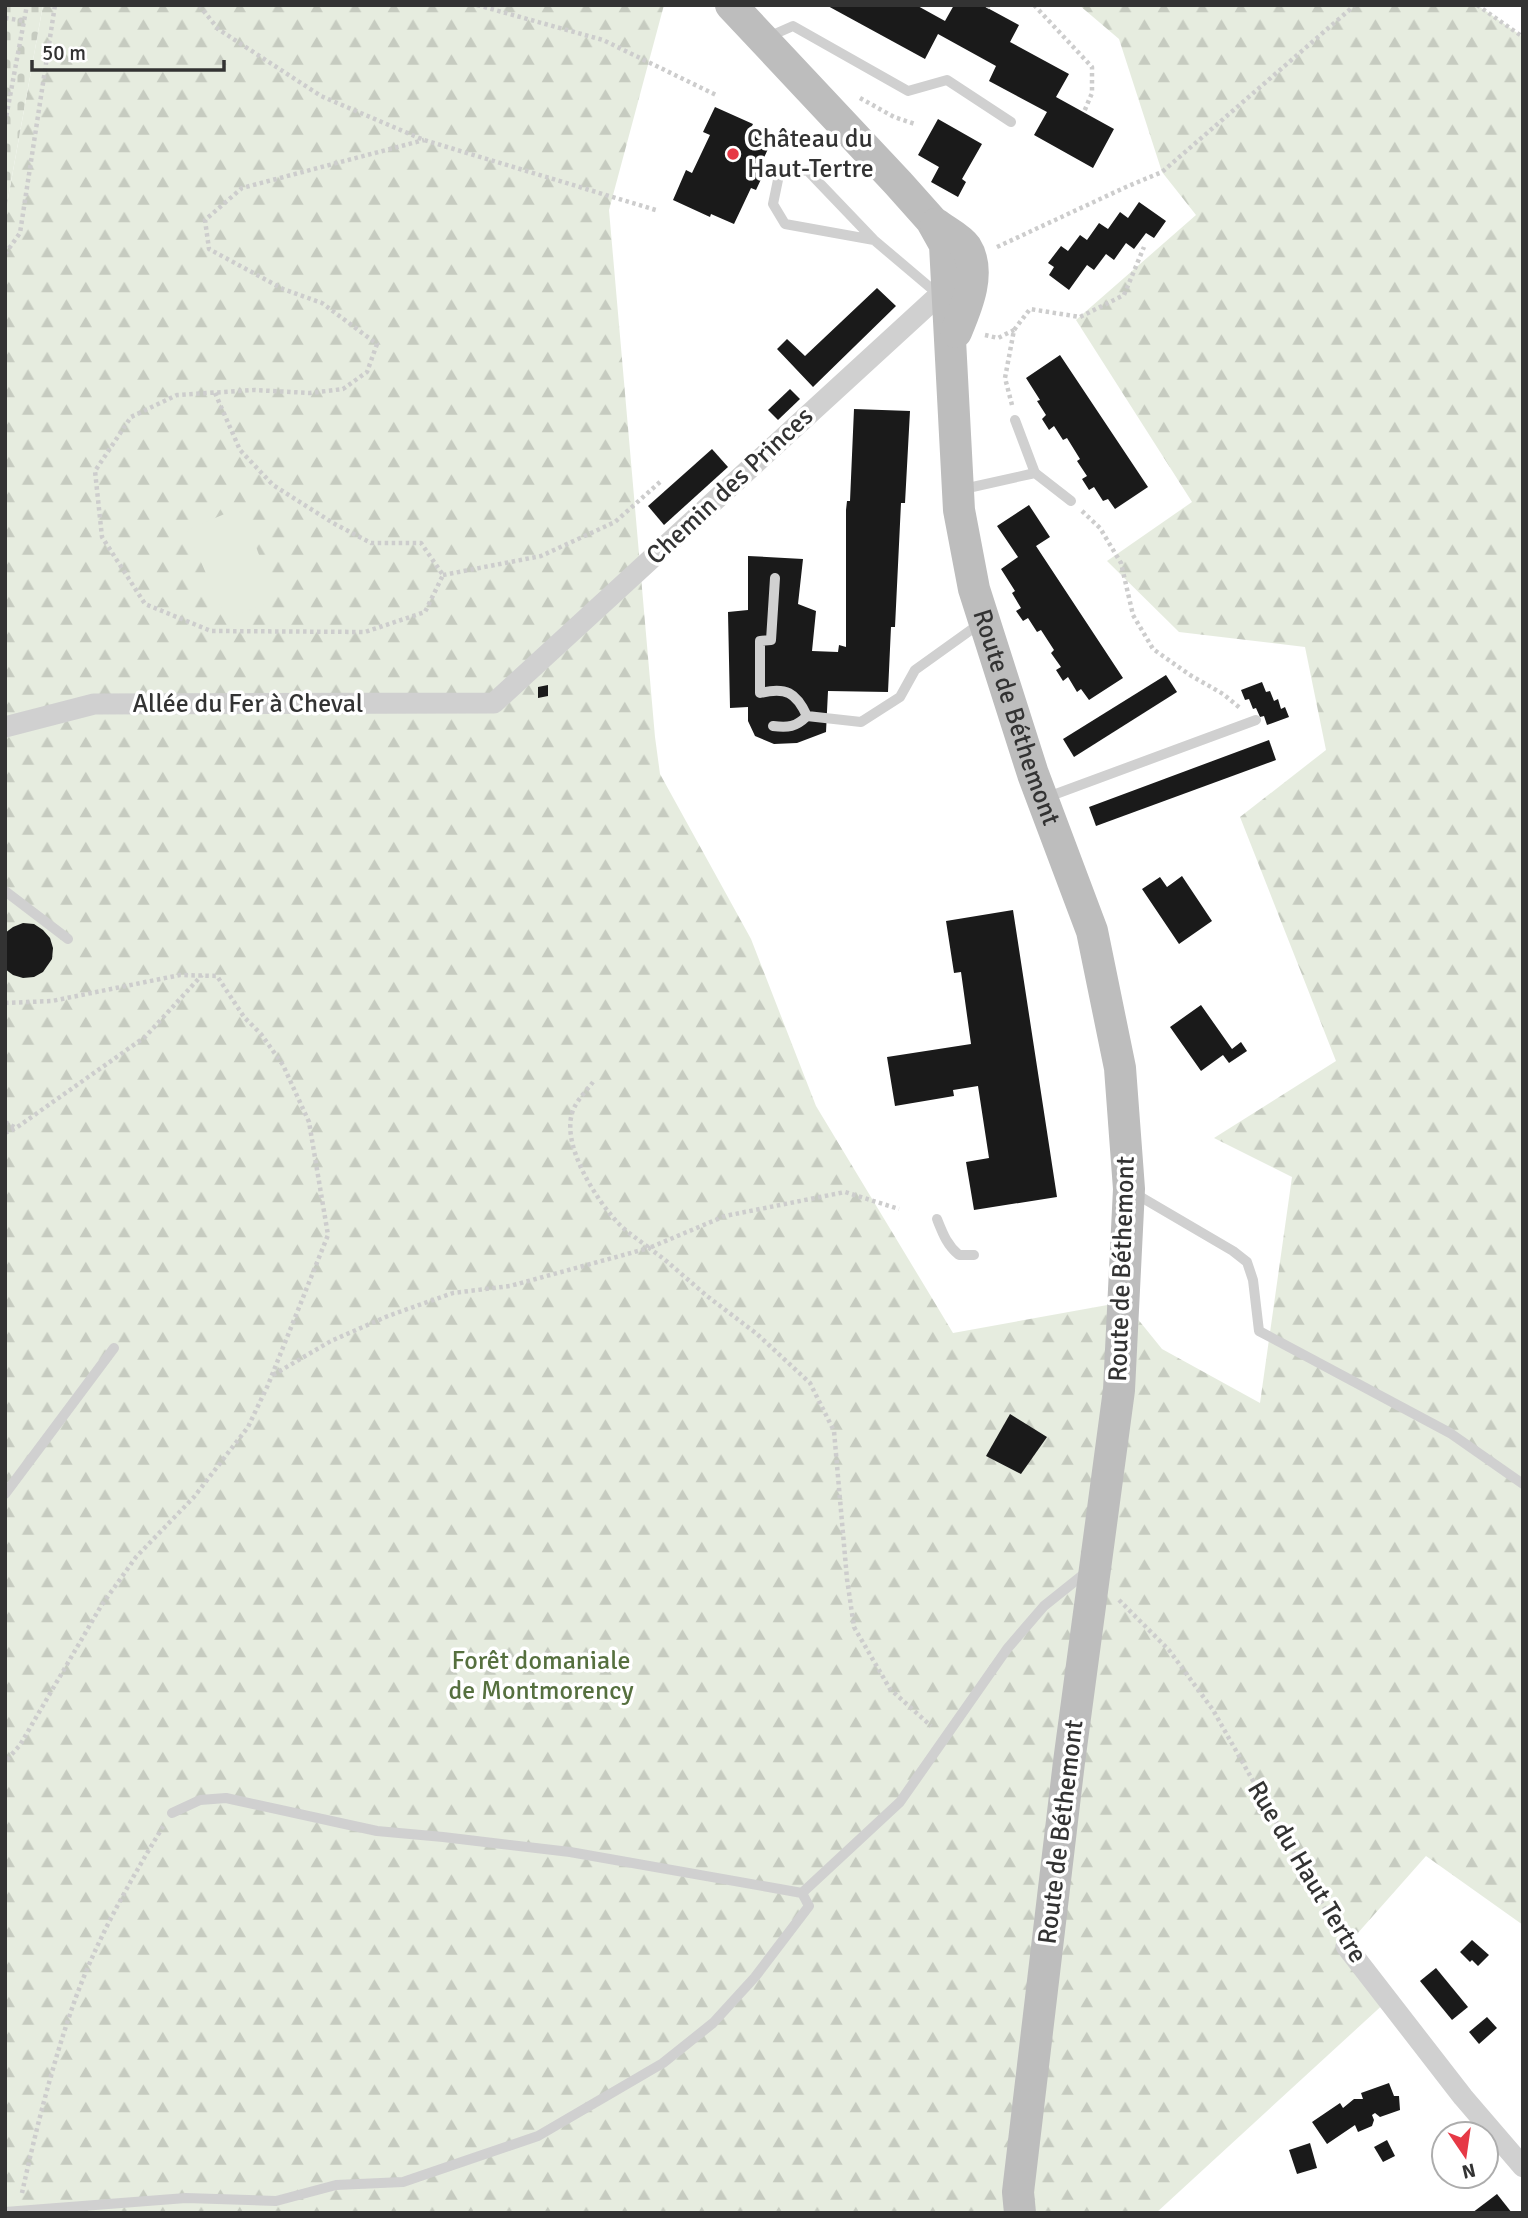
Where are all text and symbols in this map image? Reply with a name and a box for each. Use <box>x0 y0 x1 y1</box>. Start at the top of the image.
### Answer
scale bar <box>32 28 224 72</box>
text: 50 m <box>42 40 86 66</box>
place label: Château du Haut-Tertre <box>747 123 874 185</box>
marker: Château du Haut-Tertre <box>725 146 741 162</box>
street label: Chemin des Princes <box>640 400 820 572</box>
street label: Route de Béthemont <box>965 605 1067 830</box>
street label: Allée du Fer à Cheval <box>132 688 364 720</box>
street label: Route de Béthemont <box>1102 1156 1142 1382</box>
park label: Forêt domaniale de Montmorency <box>448 1645 634 1707</box>
street label: Route de Béthemont <box>1031 1718 1091 1946</box>
street label: Rue du Haut Tertre <box>1240 1775 1374 1969</box>
north arrow <box>1430 2120 1500 2190</box>
text: N <box>1459 2157 1478 2184</box>

